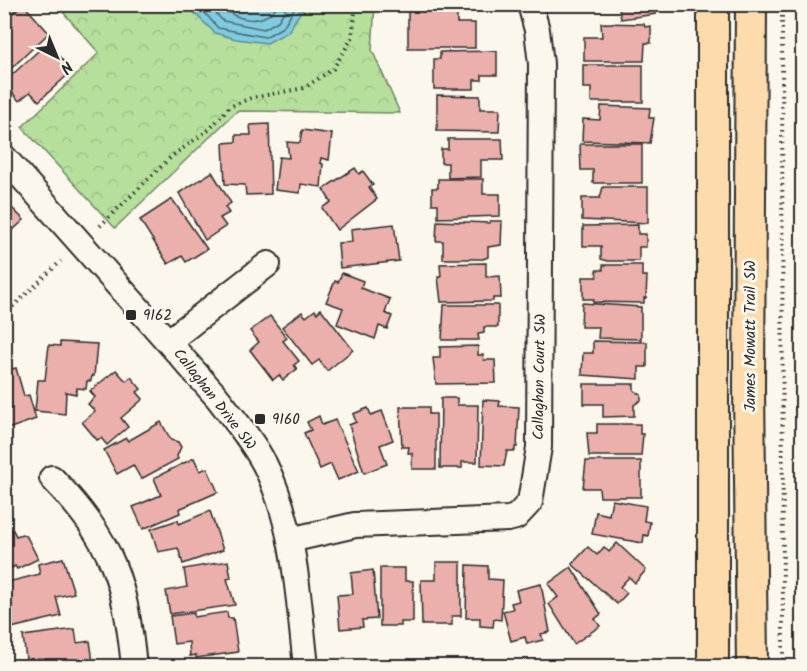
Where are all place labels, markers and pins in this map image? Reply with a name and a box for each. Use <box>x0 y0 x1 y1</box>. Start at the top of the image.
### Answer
place label: 9162 <box>143 304 172 328</box>
marker: 9162 <box>124 308 138 322</box>
place label: 9160 <box>272 408 300 432</box>
marker: 9160 <box>253 412 267 426</box>

